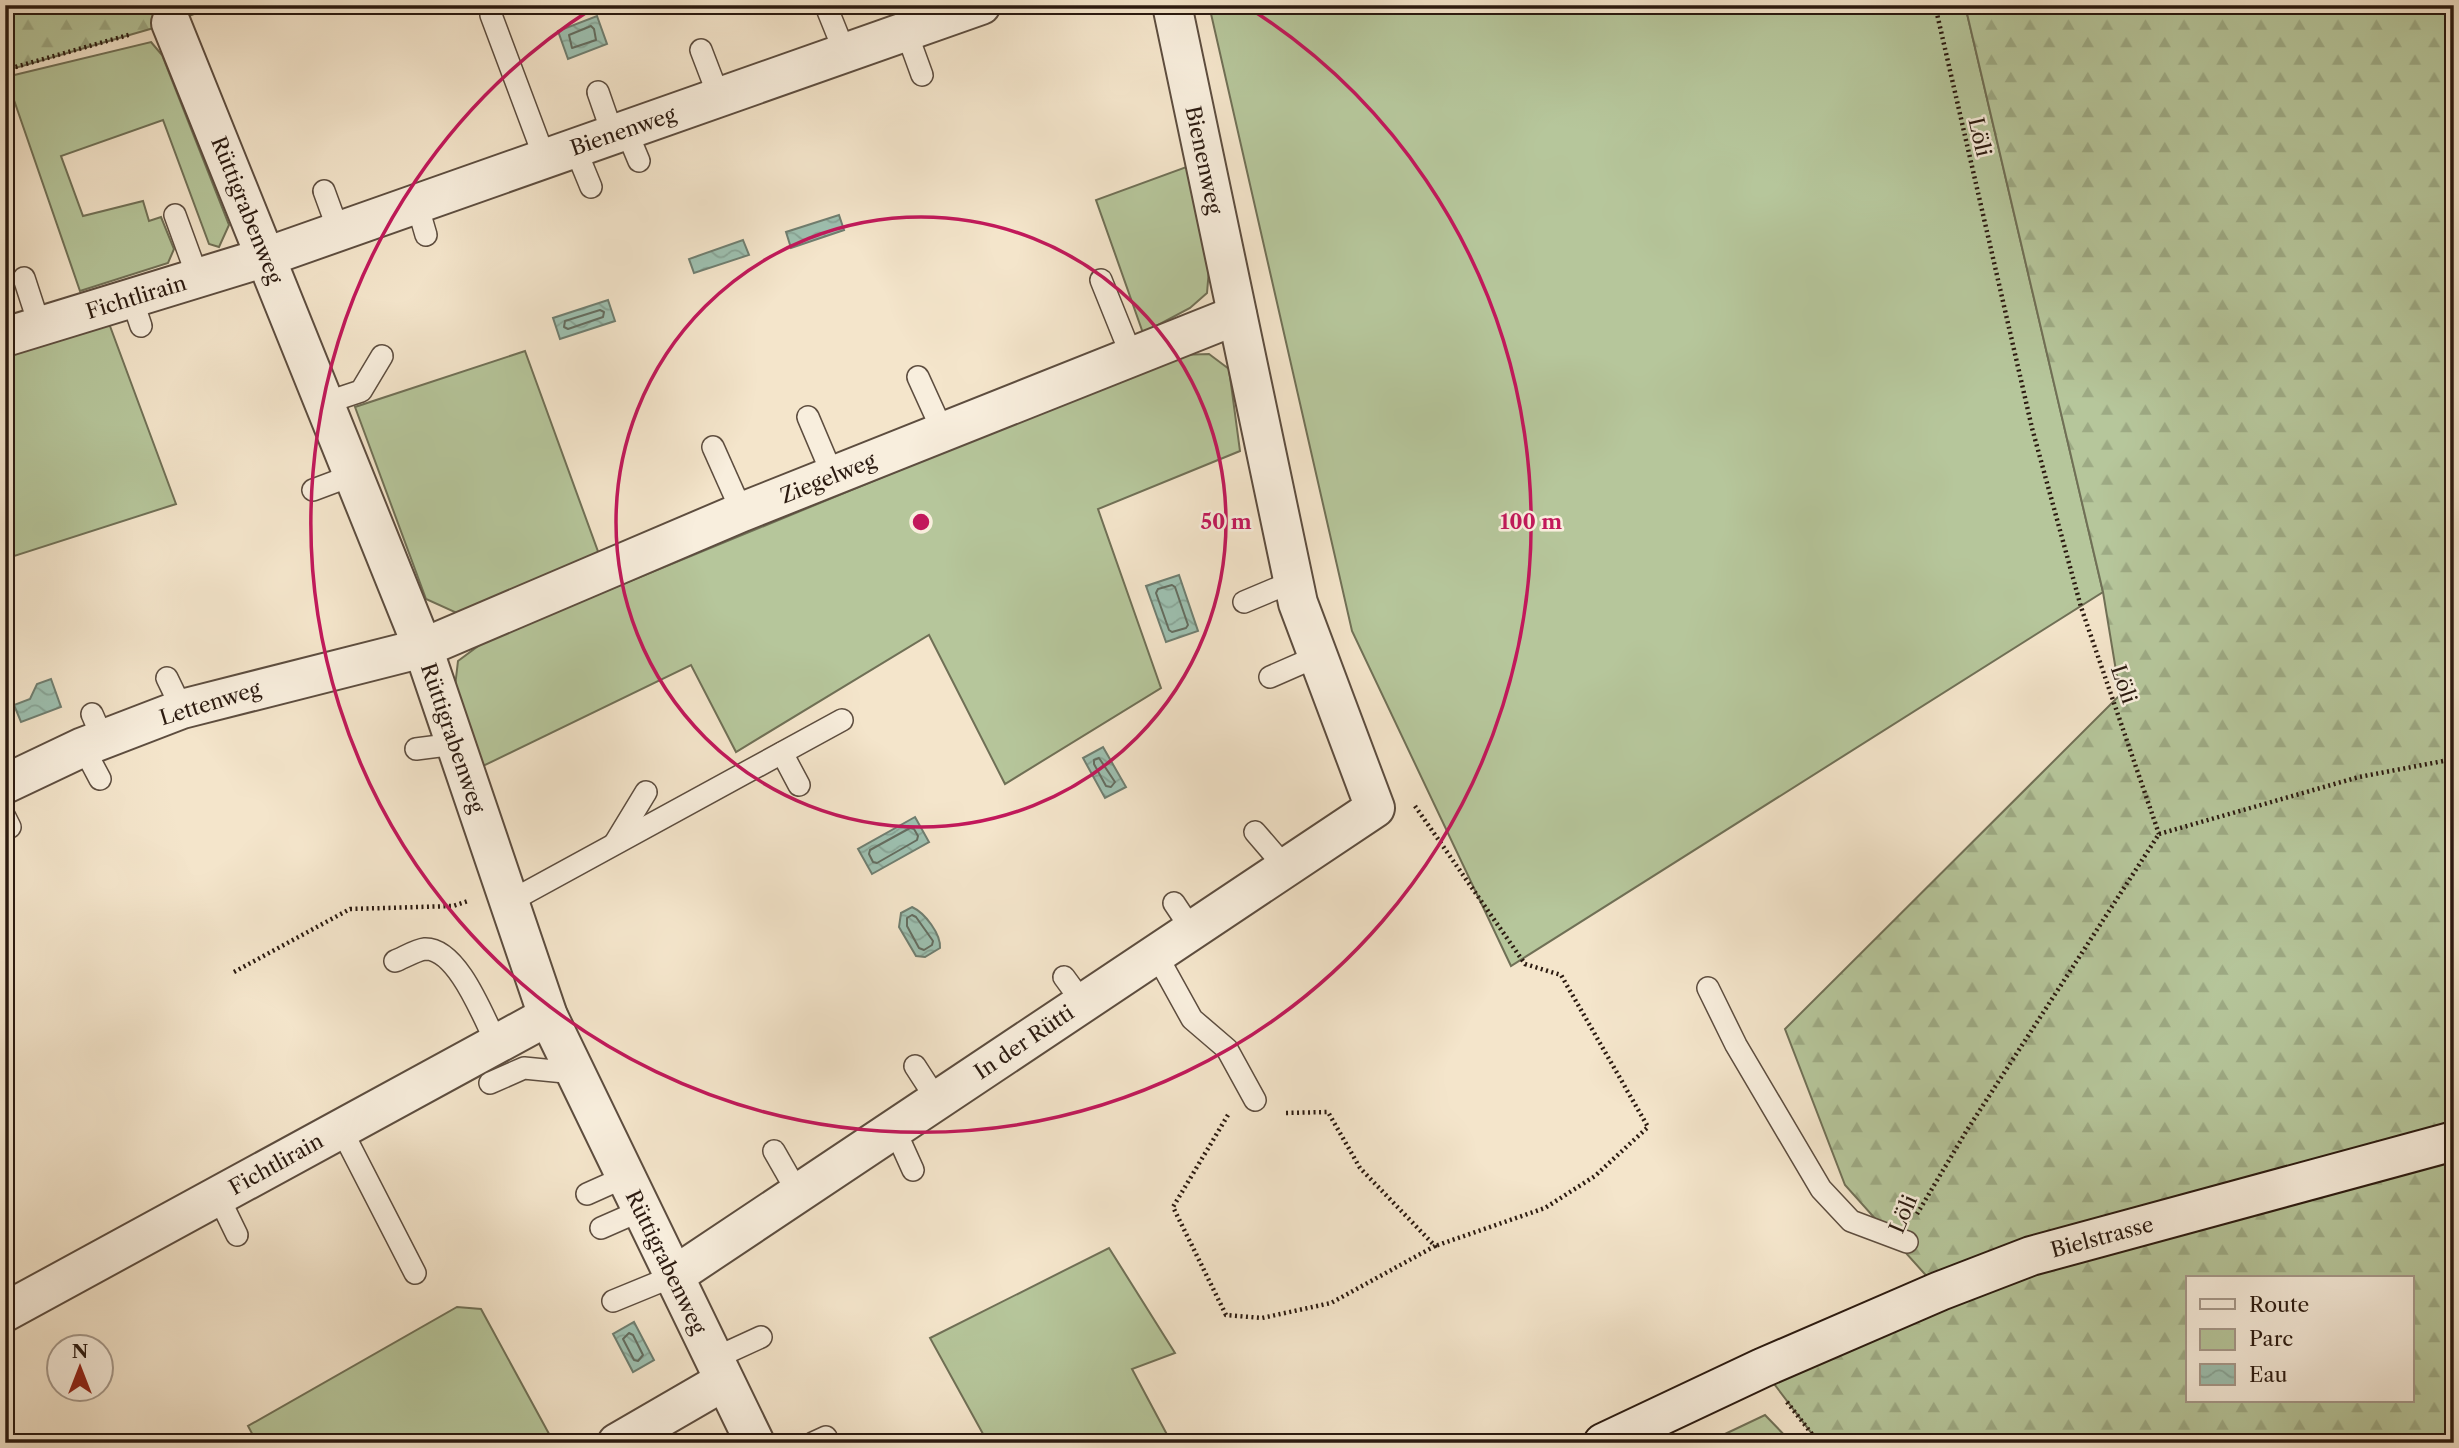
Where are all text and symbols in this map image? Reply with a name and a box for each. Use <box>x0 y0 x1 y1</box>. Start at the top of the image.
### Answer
street label: Bienenweg <box>567 101 680 161</box>
street label: Bienenweg <box>1180 104 1228 217</box>
street label: Löli <box>1963 115 1997 159</box>
street label: Rüttigrabenweg <box>206 133 288 288</box>
street label: Fichtlirain <box>83 270 189 324</box>
street label: Ziegelweg <box>777 447 880 508</box>
text: 50 m <box>1200 509 1252 534</box>
text: 100 m <box>1500 509 1562 534</box>
centre of rings <box>909 510 933 534</box>
street label: Rüttigrabenweg <box>416 660 491 817</box>
street label: Löli <box>2106 661 2142 707</box>
street label: Lettenweg <box>156 676 264 730</box>
street label: In der Rütti <box>970 1000 1078 1084</box>
street label: Fichtlirain <box>225 1128 327 1200</box>
street label: Rüttigrabenweg <box>620 1186 712 1339</box>
street label: Löli <box>1884 1191 1922 1237</box>
street label: Bielstrasse <box>2048 1211 2156 1263</box>
legend <box>2186 1276 2414 1402</box>
text: Route <box>2249 1292 2309 1317</box>
text: Parc <box>2249 1326 2293 1351</box>
north arrow <box>46 1332 116 1402</box>
text: N <box>72 1340 88 1363</box>
text: Eau <box>2249 1362 2288 1387</box>

